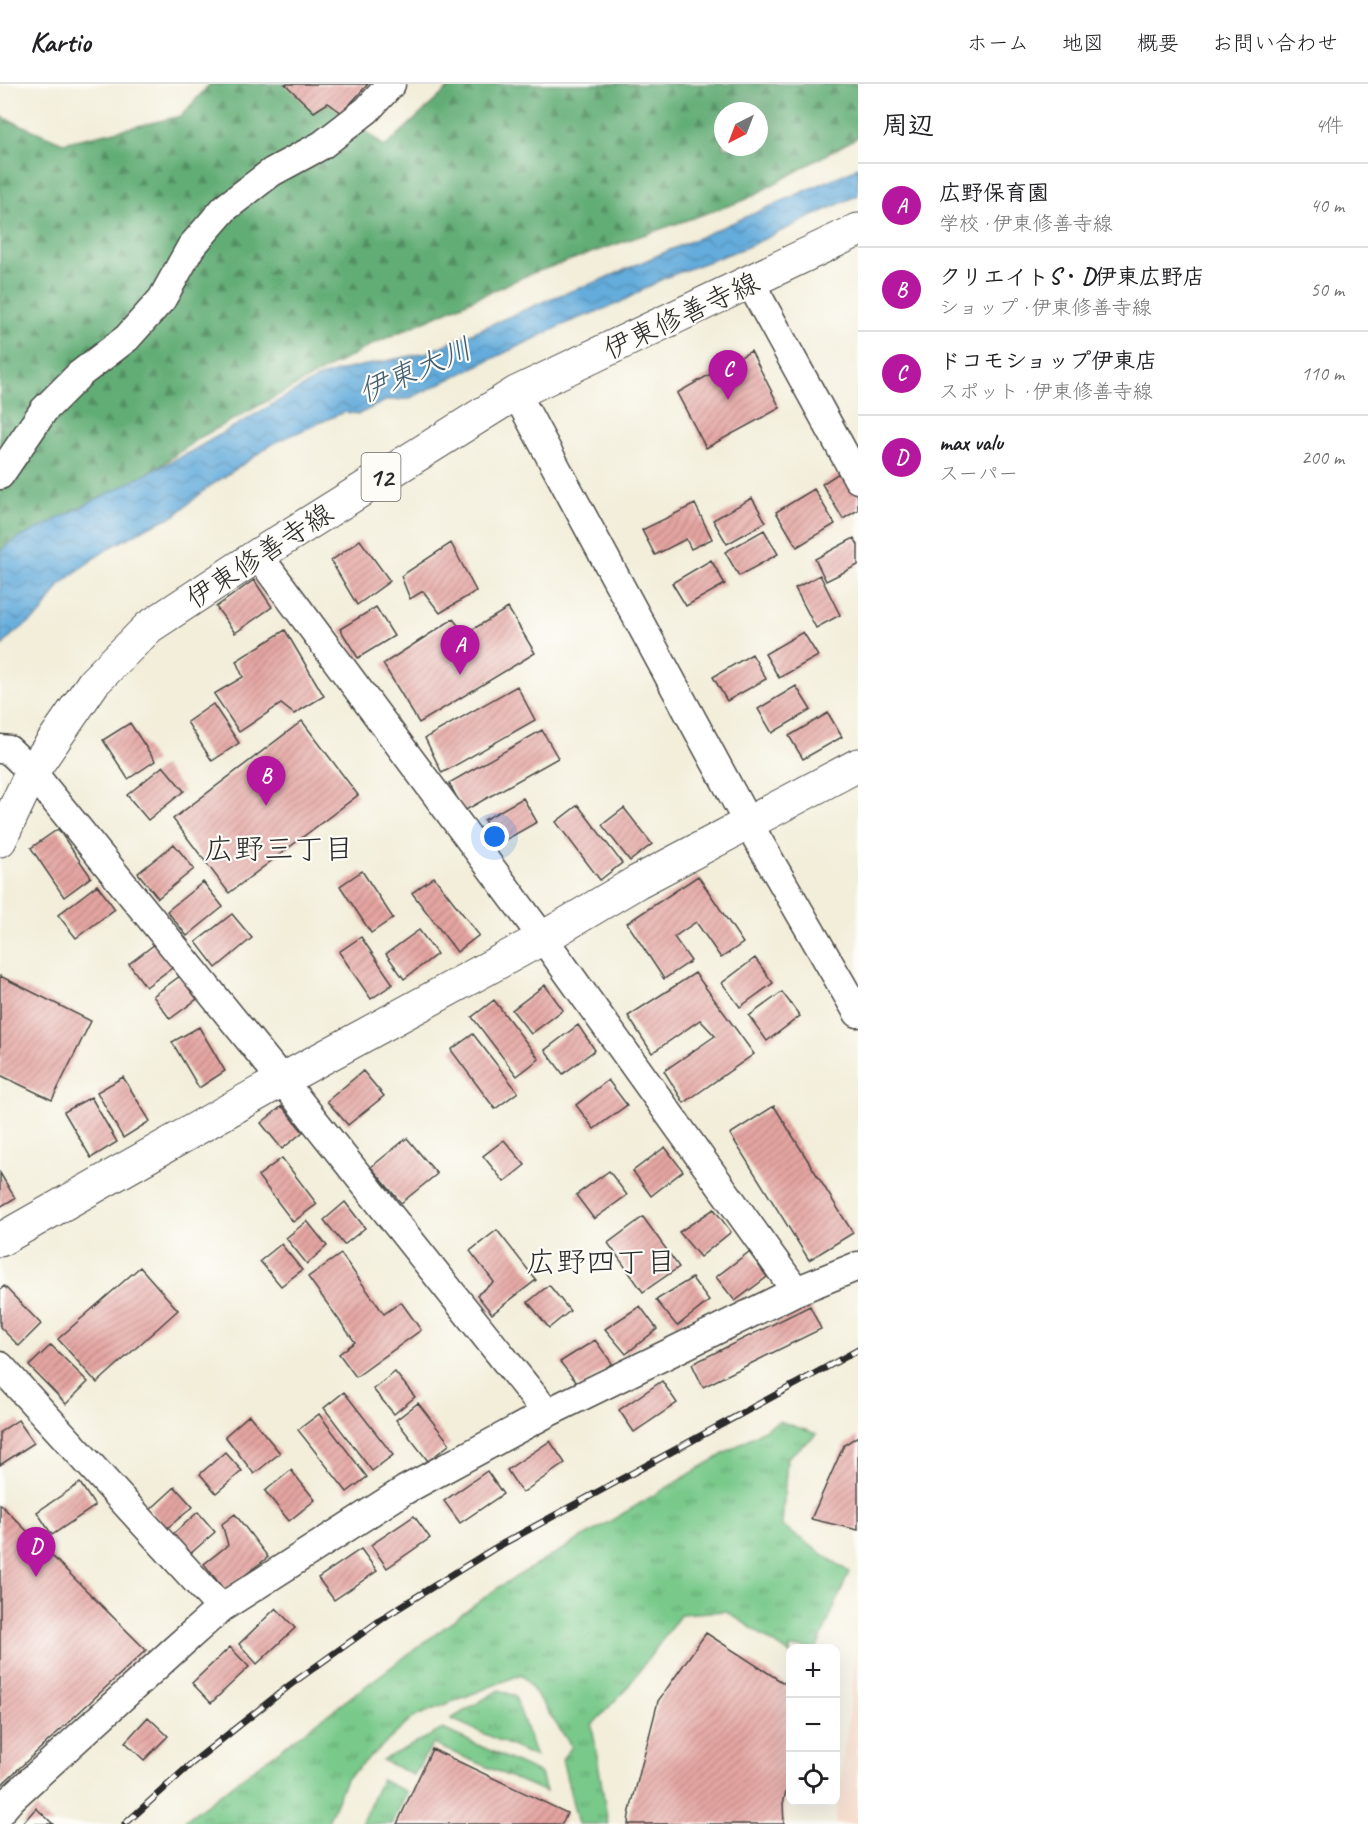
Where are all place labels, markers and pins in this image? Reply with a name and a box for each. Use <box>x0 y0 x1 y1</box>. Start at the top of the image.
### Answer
pin: C <box>708 350 748 400</box>
pin: A <box>440 626 480 675</box>
pin: B <box>246 756 286 806</box>
pin: D <box>16 1528 56 1577</box>

